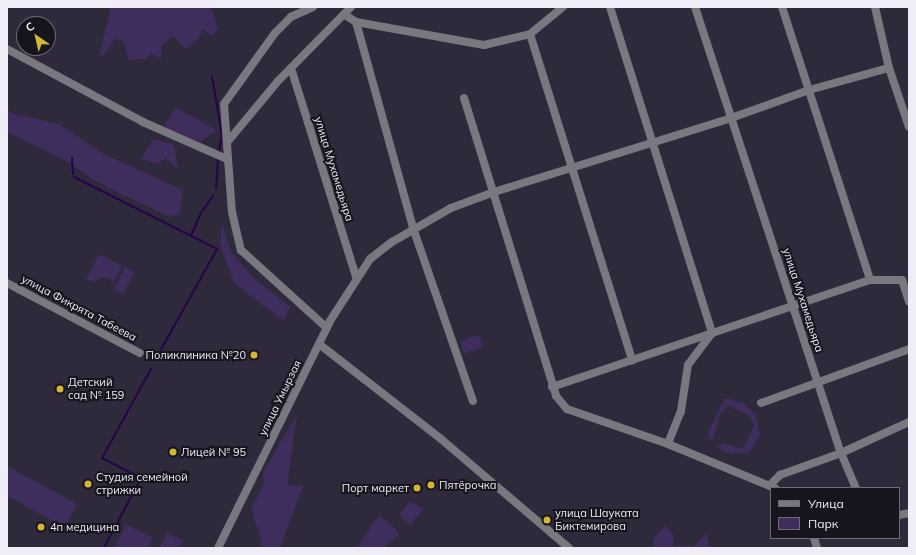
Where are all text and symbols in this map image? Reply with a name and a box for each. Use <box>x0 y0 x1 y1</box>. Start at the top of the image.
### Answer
north arrow <box>16 16 56 56</box>
text: С <box>23 19 37 35</box>
street label: улица Мухамедьяра <box>312 115 356 223</box>
street label: улица Мухамедьяра <box>780 246 826 354</box>
street label: улица Фикрята Табеева <box>19 272 139 344</box>
place label: Поликлиника №20 <box>146 348 246 362</box>
marker: Поликлиника №20 <box>249 350 259 360</box>
street label: улица Умырзая <box>256 358 304 438</box>
place label: Детский сад № 159 <box>68 376 124 402</box>
marker: Детский сад № 159 <box>55 384 65 394</box>
place label: Лицей № 95 <box>181 445 246 459</box>
marker: Лицей № 95 <box>168 447 178 457</box>
place label: Студия семейной стрижки <box>96 471 188 497</box>
place label: Пятёрочка <box>439 478 496 492</box>
marker: Студия семейной стрижки <box>83 479 93 489</box>
marker: Пятёрочка <box>426 480 436 490</box>
place label: Порт маркет <box>342 481 409 495</box>
marker: Порт маркет <box>412 483 422 493</box>
legend <box>770 487 900 539</box>
text: Улица <box>808 496 844 511</box>
place label: улица Шауката Биктемирова <box>555 507 639 533</box>
marker: улица Шауката Биктемирова <box>542 515 552 525</box>
text: Парк <box>808 516 838 531</box>
place label: 4п медицина <box>50 520 119 534</box>
marker: 4п медицина <box>35 521 47 533</box>

